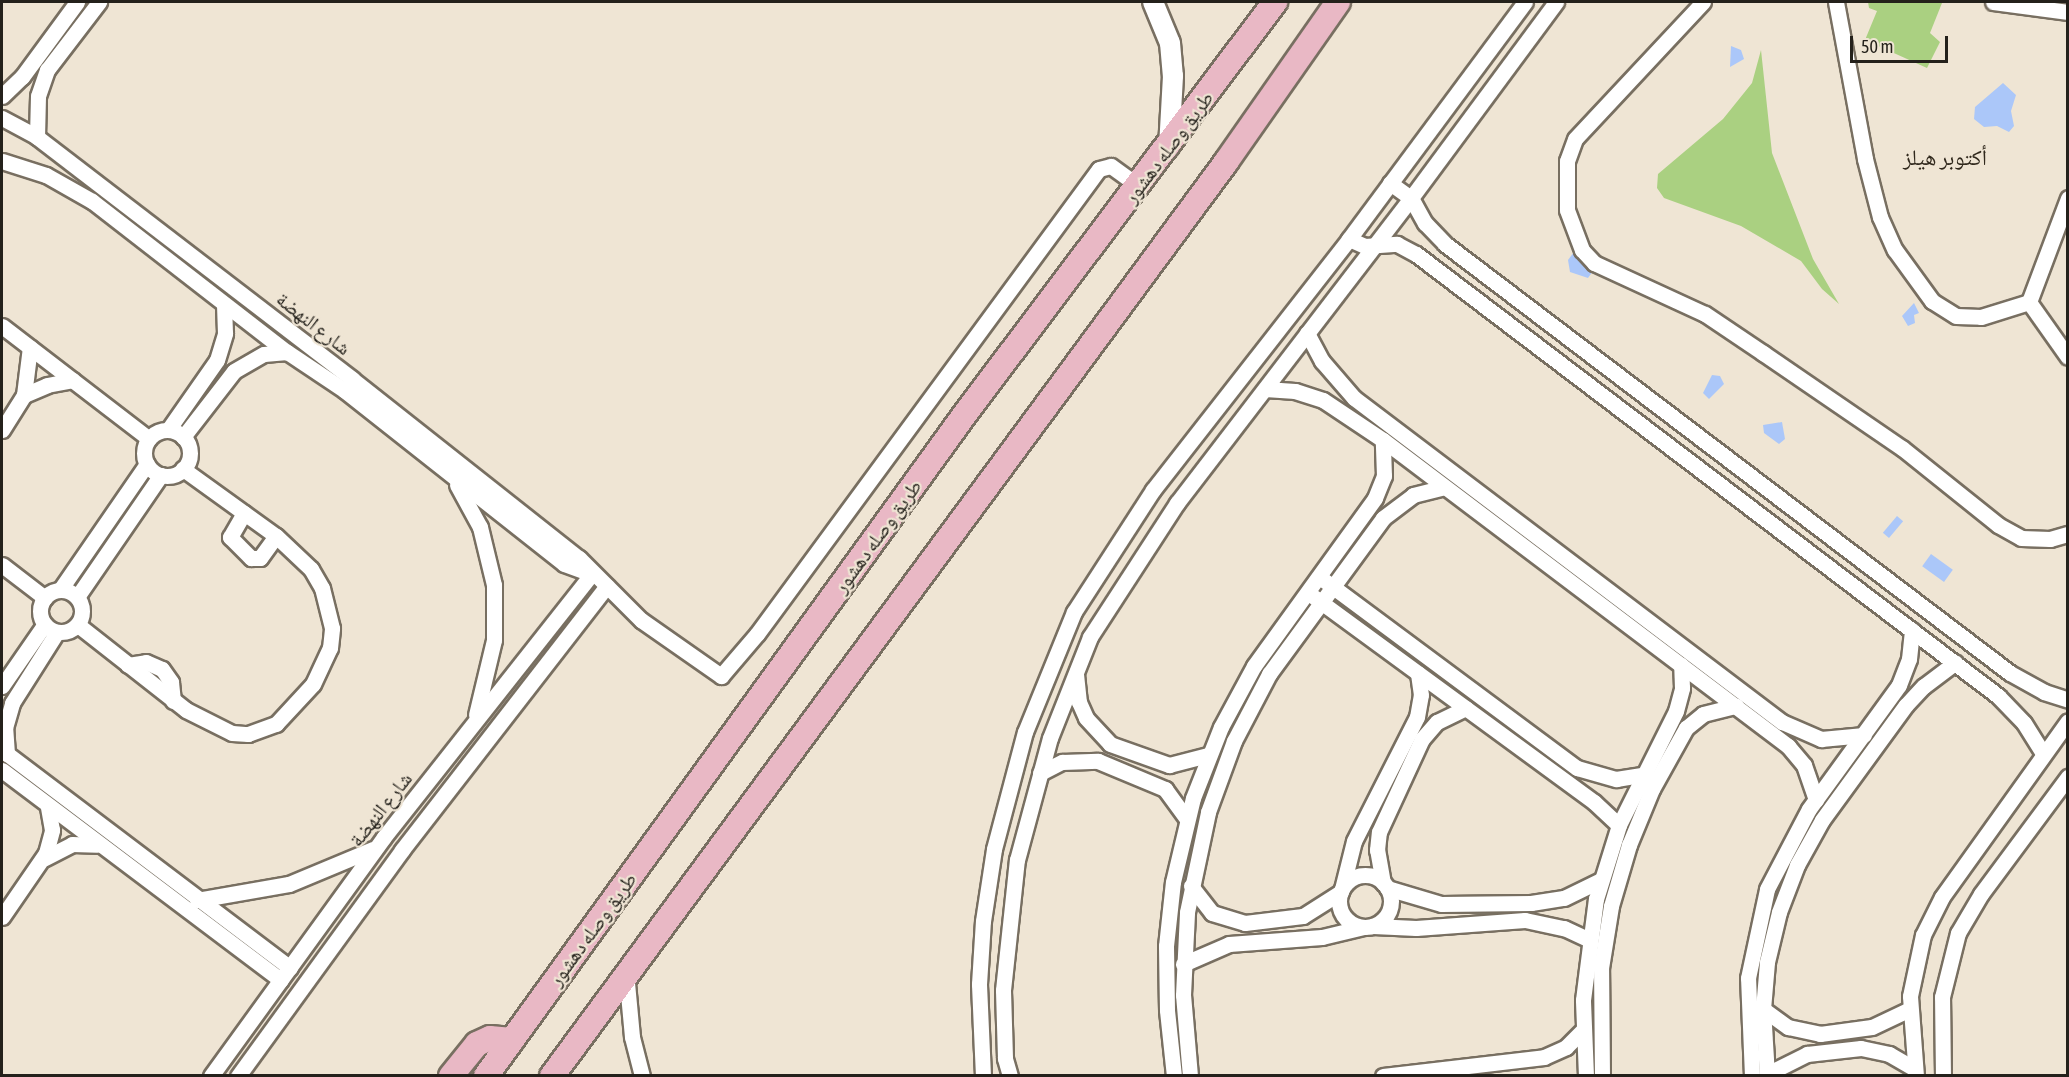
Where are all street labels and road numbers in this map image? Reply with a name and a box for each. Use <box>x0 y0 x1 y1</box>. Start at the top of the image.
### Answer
street label: طريق وصله دهشور <box>1118 86 1218 208</box>
street label: شارع النهضة <box>272 287 356 359</box>
street label: طريق وصله دهشور <box>828 475 926 597</box>
street label: شارع النهضة <box>344 767 416 851</box>
street label: طريق وصله دهشور <box>543 868 641 990</box>

